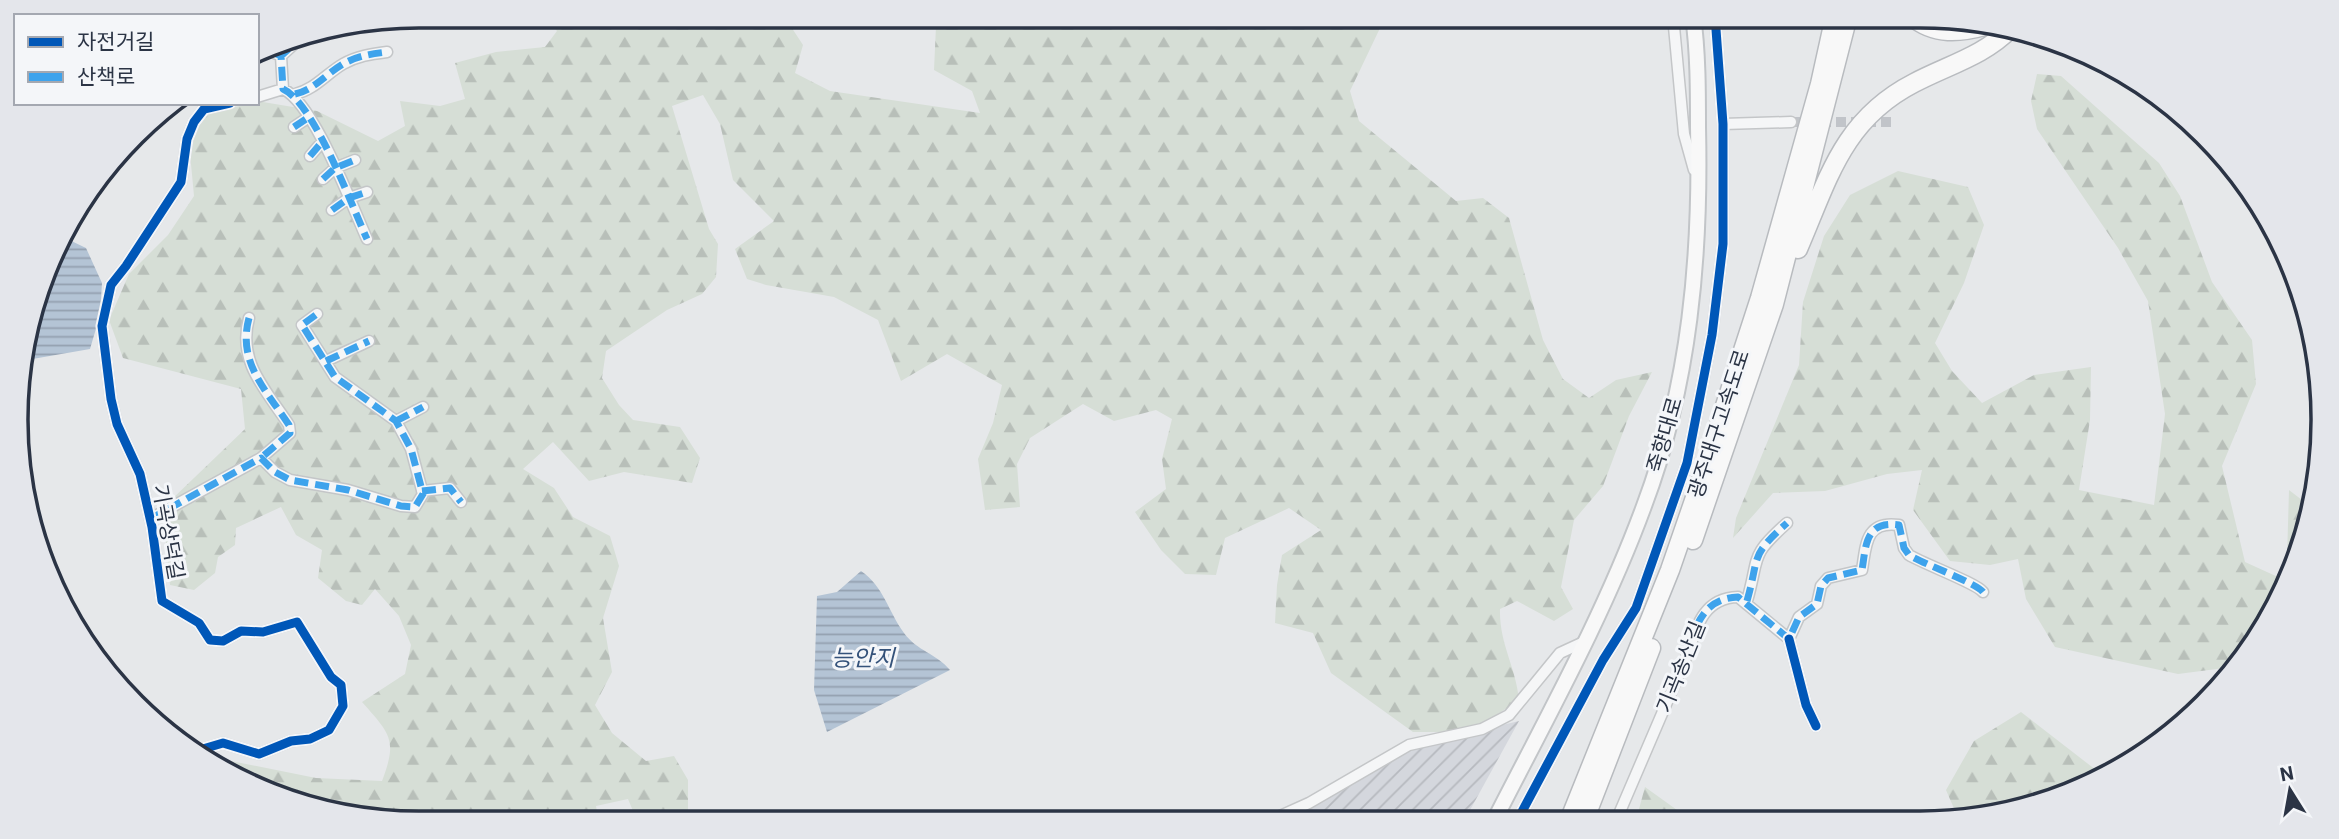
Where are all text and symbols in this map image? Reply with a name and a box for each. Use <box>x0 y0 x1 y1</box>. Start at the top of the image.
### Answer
legend <box>14 14 259 105</box>
text: 자전거길 <box>77 30 154 54</box>
text: 산책로 <box>77 65 135 89</box>
street label: 광주대구고속도로 <box>1684 347 1754 501</box>
street label: 죽향대로 <box>1643 395 1687 475</box>
street label: 기곡상덕길 <box>148 482 188 582</box>
street label: 기곡송산길 <box>1652 618 1710 716</box>
water label: 능안지 <box>831 645 897 672</box>
north arrow <box>2255 755 2325 825</box>
text: N <box>2278 761 2296 786</box>

